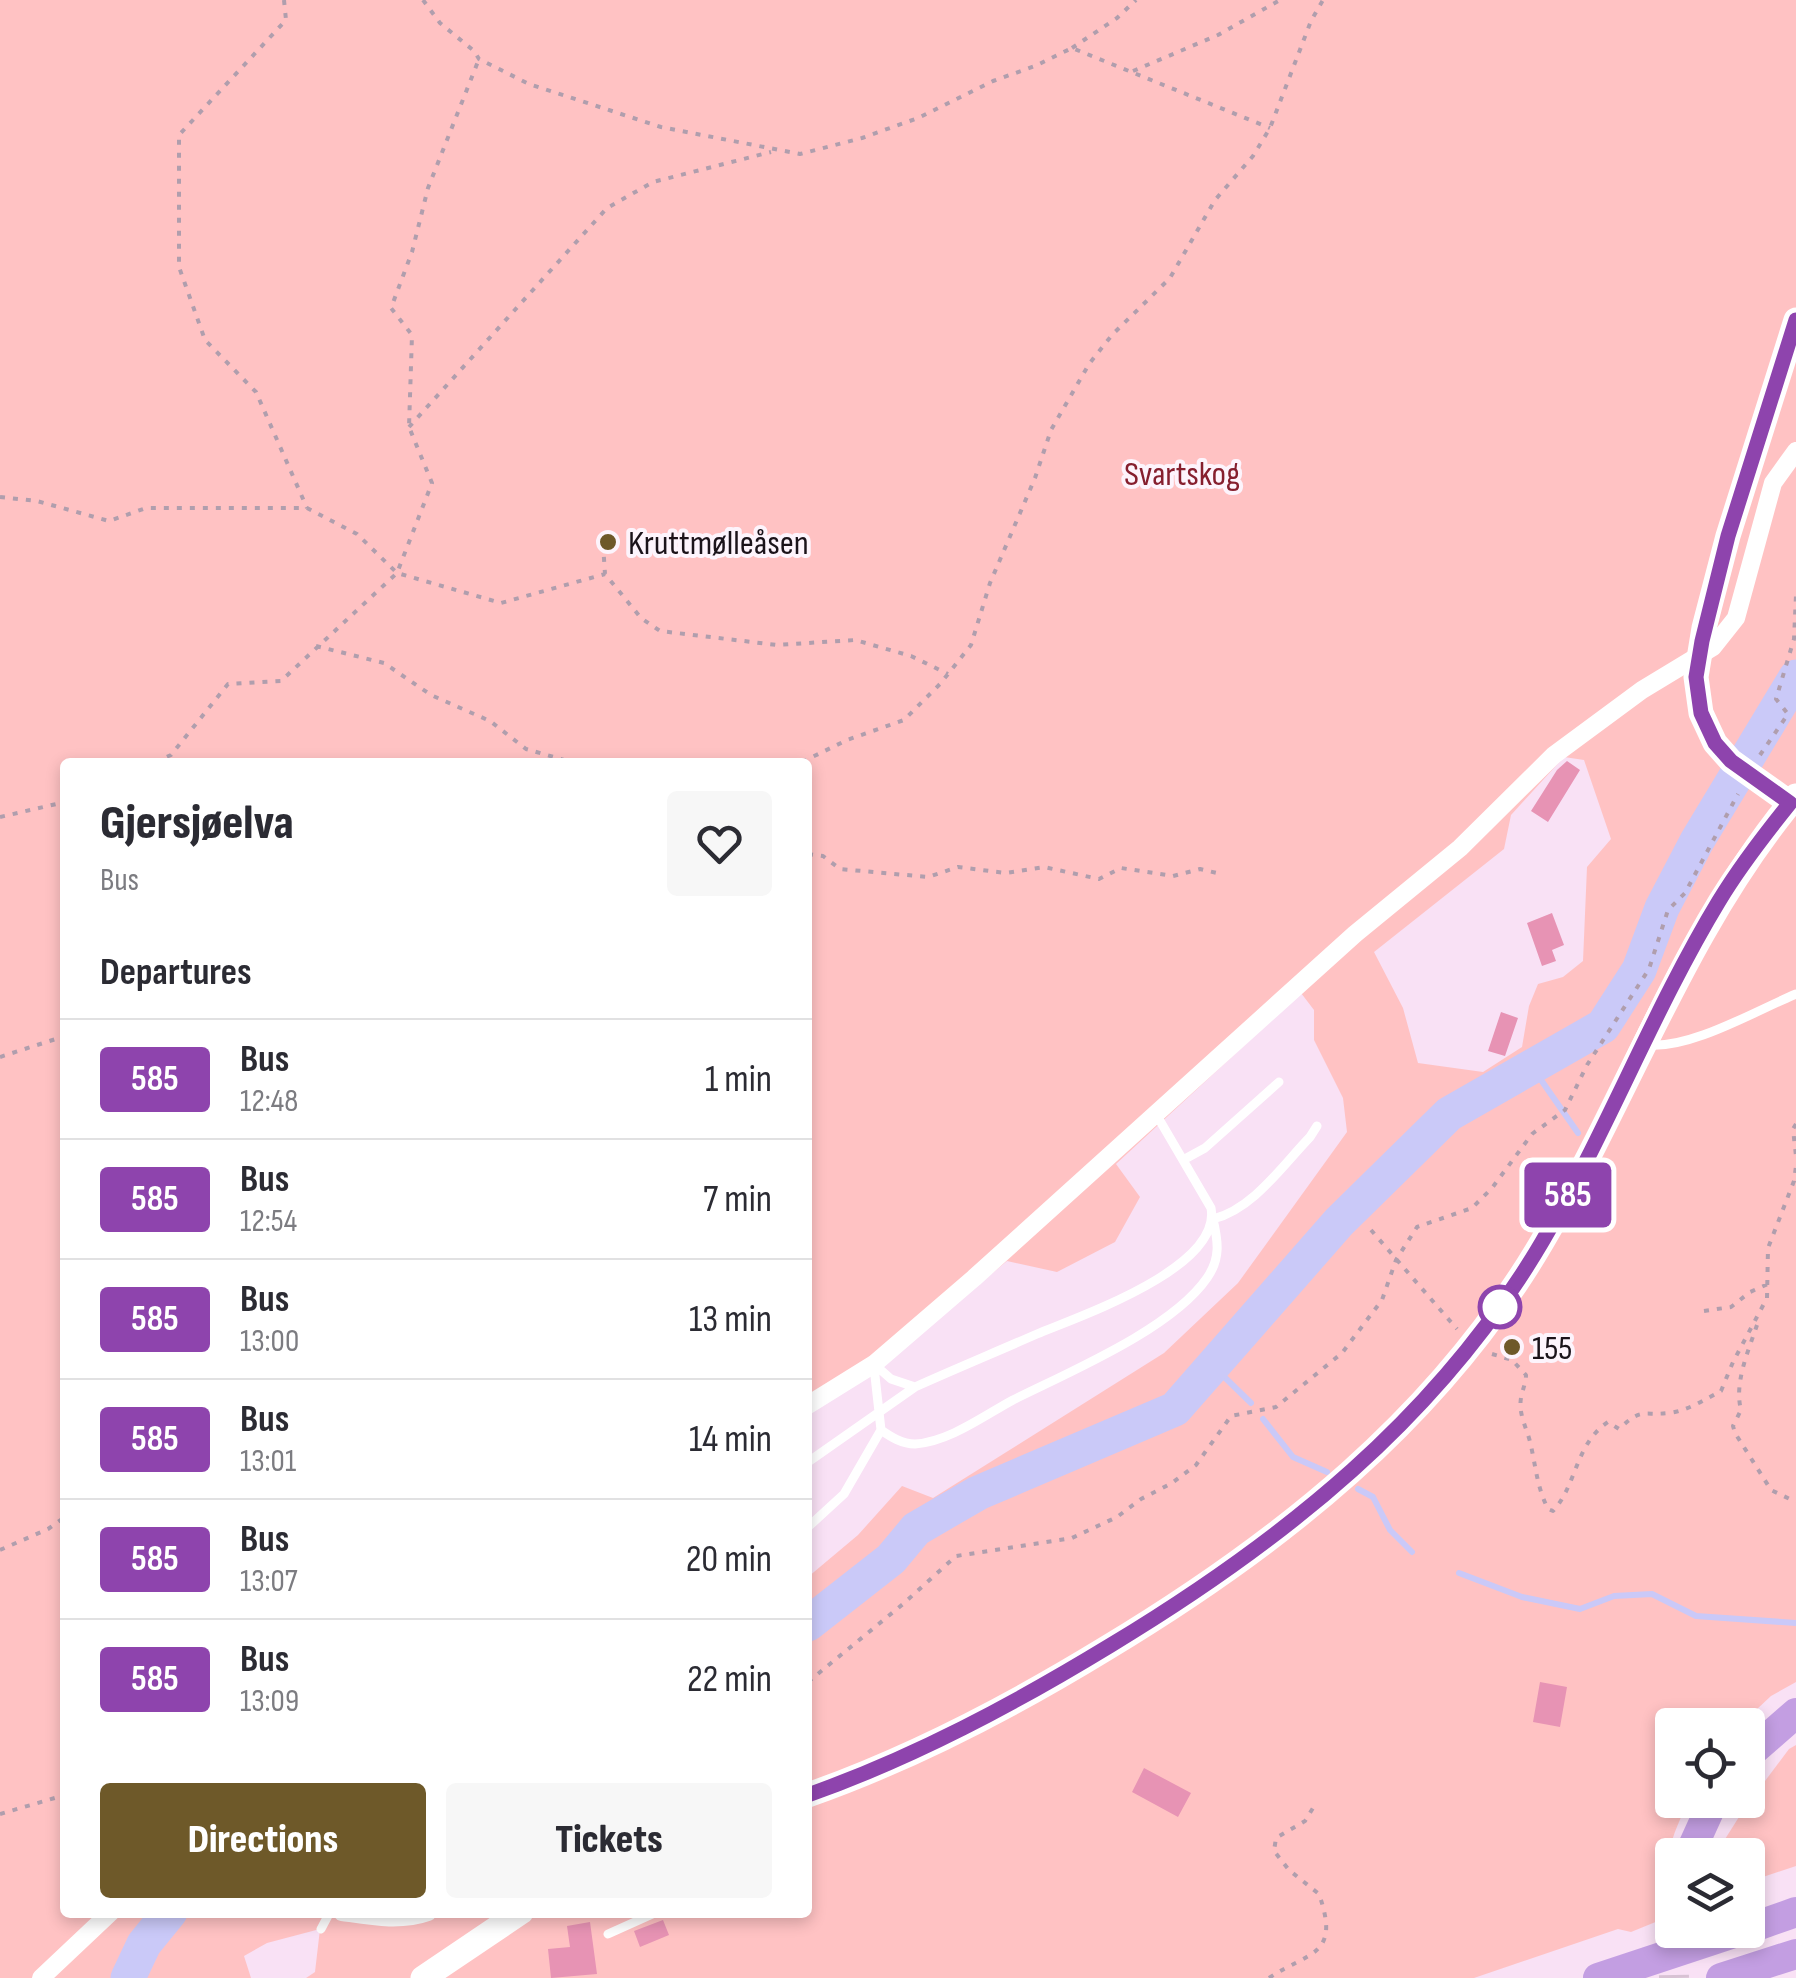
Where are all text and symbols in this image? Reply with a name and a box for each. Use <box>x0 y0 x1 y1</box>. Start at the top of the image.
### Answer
park label: Svartskog <box>1124 453 1240 496</box>
place label: Kruttmølleåsen <box>628 522 809 565</box>
marker: Kruttmølleåsen <box>597 531 619 553</box>
button: heart <box>667 791 772 896</box>
text: Gjersjøelva <box>100 795 294 852</box>
text: Bus <box>100 861 139 900</box>
text: Departures <box>100 950 252 995</box>
text: Bus <box>240 1037 289 1082</box>
text: 1 min <box>705 1057 772 1102</box>
text: 585 <box>131 1058 179 1101</box>
text: 12:48 <box>240 1082 298 1121</box>
text: Bus <box>240 1157 289 1202</box>
line badge: 585 <box>1510 1162 1626 1228</box>
text: 585 <box>1544 1174 1592 1217</box>
text: 7 min <box>703 1177 772 1222</box>
text: 585 <box>131 1178 179 1221</box>
text: 12:54 <box>240 1202 297 1241</box>
text: Bus <box>240 1277 289 1322</box>
unlabelled marker <box>1479 1286 1521 1328</box>
text: 13 min <box>689 1297 772 1342</box>
text: 585 <box>131 1298 179 1341</box>
text: 13:00 <box>240 1322 299 1361</box>
place label: 155 <box>1532 1327 1572 1370</box>
marker: 155 <box>1501 1336 1523 1358</box>
text: Bus <box>240 1397 289 1442</box>
text: 14 min <box>689 1417 772 1462</box>
text: 585 <box>131 1418 179 1461</box>
text: 13:01 <box>240 1442 296 1481</box>
text: Bus <box>240 1517 289 1562</box>
text: 20 min <box>686 1537 772 1582</box>
text: 585 <box>131 1538 179 1581</box>
text: 13:07 <box>240 1562 298 1601</box>
text: Bus <box>240 1637 289 1682</box>
text: 22 min <box>687 1657 772 1702</box>
text: 585 <box>131 1658 179 1701</box>
text: 13:09 <box>240 1682 299 1721</box>
map controls <box>1655 1708 1765 1948</box>
button: locate <box>1655 1708 1765 1818</box>
button: Directions <box>100 1783 426 1898</box>
button: Tickets <box>446 1783 772 1898</box>
button: layers <box>1655 1838 1765 1948</box>

